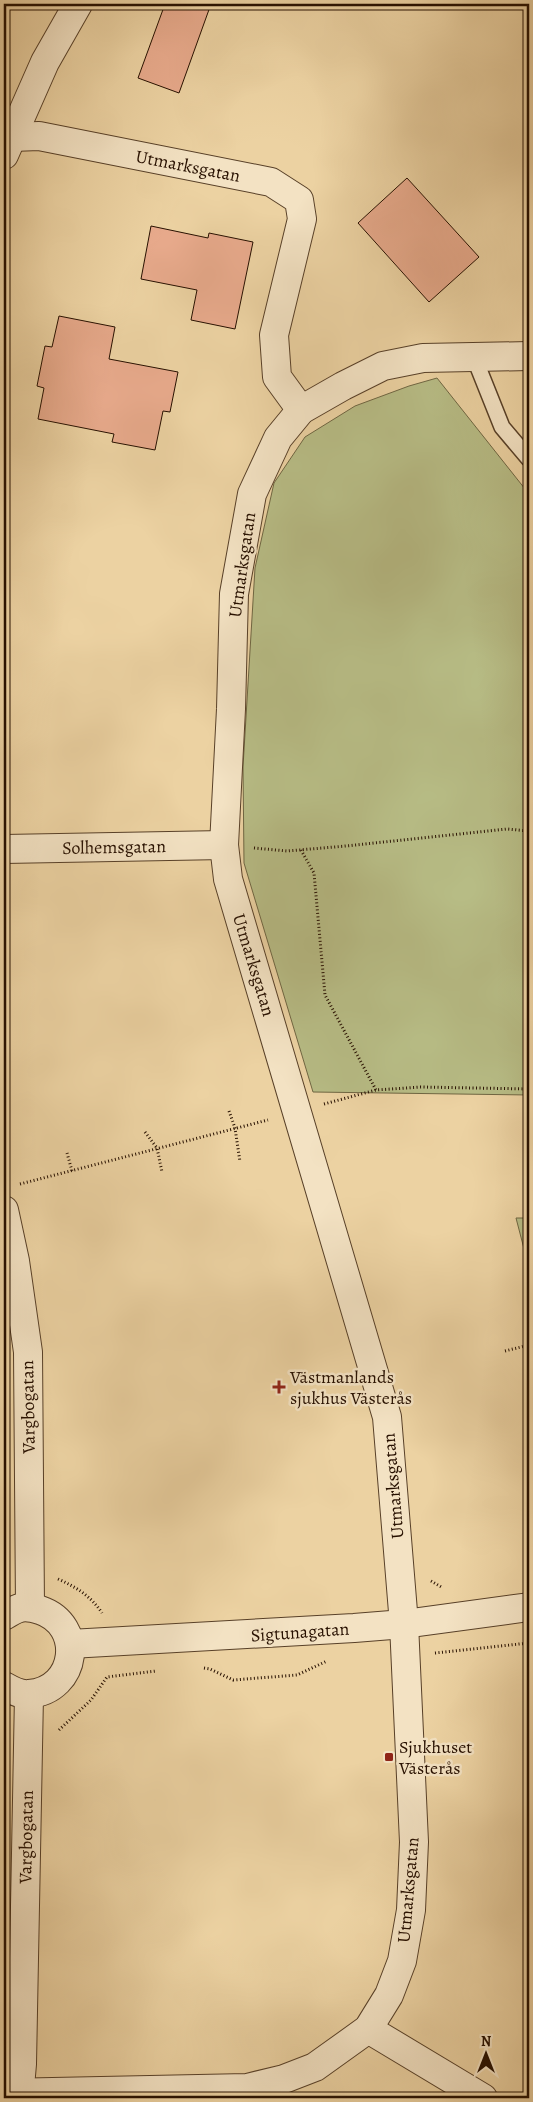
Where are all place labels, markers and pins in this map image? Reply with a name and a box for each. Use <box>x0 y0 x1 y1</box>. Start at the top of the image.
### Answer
place label: Västmanlands sjukhus Västerås <box>289 1365 412 1410</box>
marker: Västmanlands sjukhus Västerås <box>272 1380 286 1394</box>
place label: Sjukhuset Västerås <box>398 1735 472 1780</box>
marker: Sjukhuset Västerås <box>383 1751 395 1763</box>

